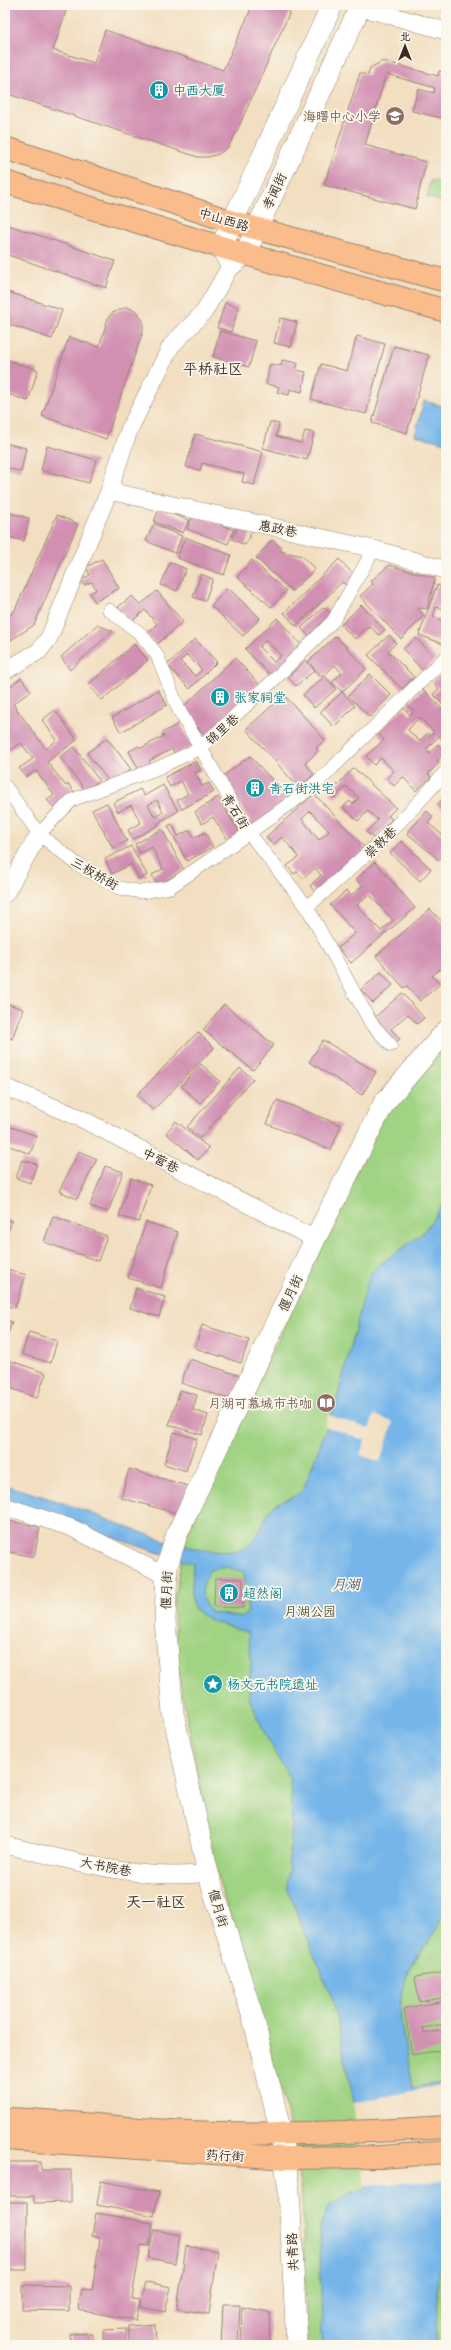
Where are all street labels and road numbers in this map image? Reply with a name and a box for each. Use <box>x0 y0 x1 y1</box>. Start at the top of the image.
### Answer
street label: 孝闻街 <box>258 170 290 212</box>
street label: 中山西路 <box>196 203 252 235</box>
street label: 惠政巷 <box>257 515 299 541</box>
street label: 锦里巷 <box>201 709 243 749</box>
street label: 青石街 <box>218 790 254 832</box>
street label: 崇教巷 <box>360 822 400 862</box>
street label: 三板桥街 <box>68 852 122 894</box>
street label: 中营巷 <box>140 1143 182 1177</box>
street label: 偃月街 <box>274 1272 306 1314</box>
street label: 偃月街 <box>156 1570 176 1610</box>
street label: 大书院巷 <box>79 1852 133 1880</box>
street label: 偃月街 <box>205 1887 233 1929</box>
street label: 药行街 <box>205 2145 245 2165</box>
street label: 共青路 <box>282 2232 302 2272</box>

